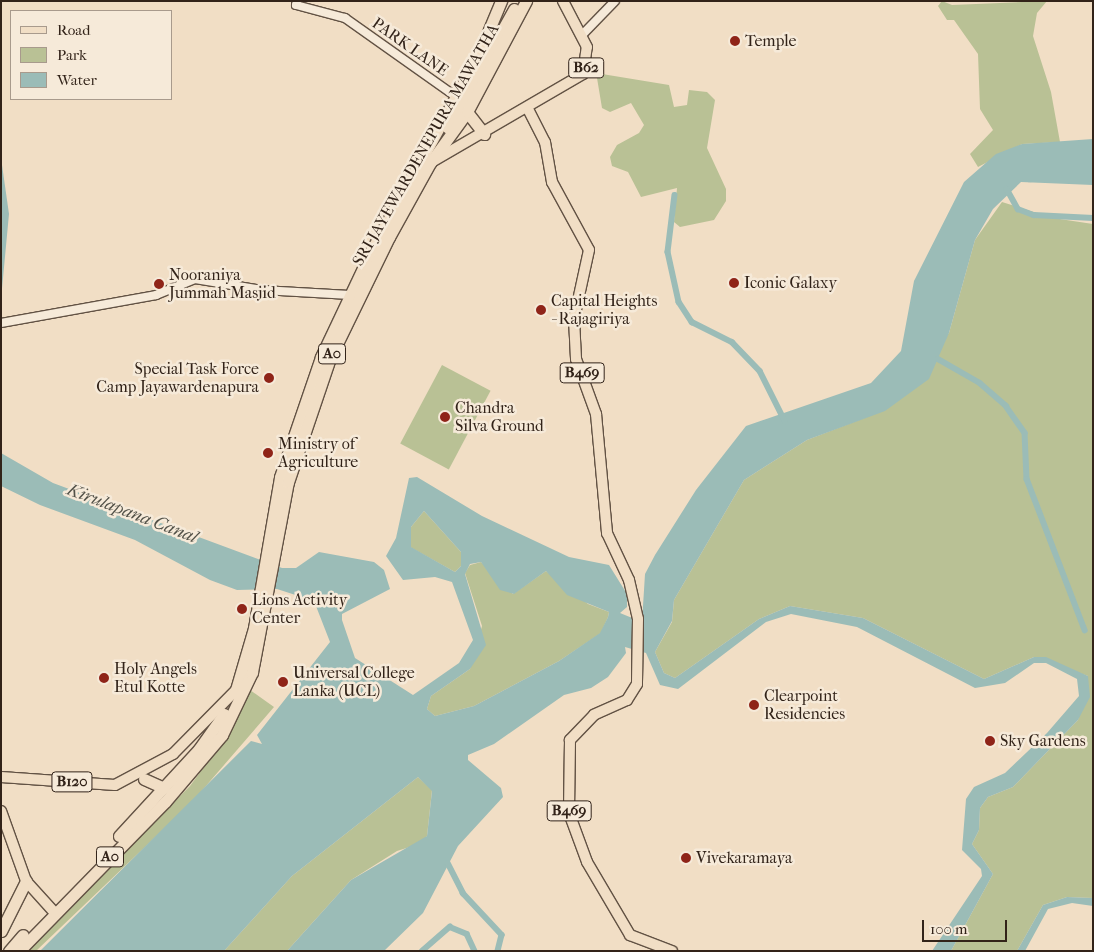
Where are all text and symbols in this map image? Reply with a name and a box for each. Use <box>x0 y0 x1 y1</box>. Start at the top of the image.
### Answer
legend <box>10 10 172 100</box>
street label: PARK LANE <box>368 14 452 80</box>
text: Road <box>57 21 90 39</box>
street label: SRI JAYEWARDENEPURA MAWATHA <box>349 21 503 269</box>
place label: Temple <box>745 31 796 51</box>
marker: Temple <box>729 35 741 47</box>
text: Park <box>57 46 87 64</box>
road number: B62 <box>567 56 605 80</box>
text: Water <box>57 71 97 89</box>
place label: Nooraniya Jummah Masjid <box>169 265 276 303</box>
place label: Iconic Galaxy <box>744 273 837 293</box>
marker: Iconic Galaxy <box>728 277 740 289</box>
marker: Nooraniya Jummah Masjid <box>153 278 165 290</box>
place label: Capital Heights - Rajagiriya <box>551 291 657 329</box>
marker: Capital Heights - Rajagiriya <box>535 304 547 316</box>
road number: A0 <box>317 342 347 366</box>
place label: Special Task Force Camp Jayawardenapura <box>96 359 259 397</box>
road number: B469 <box>560 360 604 386</box>
marker: Special Task Force Camp Jayawardenapura <box>263 372 275 384</box>
place label: Chandra Silva Ground <box>455 398 544 436</box>
marker: Chandra Silva Ground <box>439 411 451 423</box>
place label: Ministry of Agriculture <box>278 434 358 472</box>
marker: Ministry of Agriculture <box>262 447 274 459</box>
water label: Kirulapana Canal <box>64 479 200 549</box>
place label: Lions Activity Center <box>252 590 347 628</box>
marker: Lions Activity Center <box>236 603 248 615</box>
place label: Holy Angels Etul Kotte <box>114 659 197 697</box>
place label: Universal College Lanka (UCL) <box>293 663 415 701</box>
marker: Holy Angels Etul Kotte <box>98 672 110 684</box>
marker: Universal College Lanka (UCL) <box>277 676 289 688</box>
place label: Clearpoint Residencies <box>764 686 845 724</box>
marker: Clearpoint Residencies <box>748 699 760 711</box>
place label: Sky Gardens <box>1000 731 1086 751</box>
marker: Sky Gardens <box>984 735 996 747</box>
road number: B120 <box>51 770 93 794</box>
road number: B469 <box>546 798 592 824</box>
road number: A0 <box>95 844 125 870</box>
place label: Vivekaramaya <box>696 848 792 868</box>
marker: Vivekaramaya <box>680 852 692 864</box>
scale bar <box>924 910 1009 942</box>
text: 100 m <box>930 920 968 938</box>

